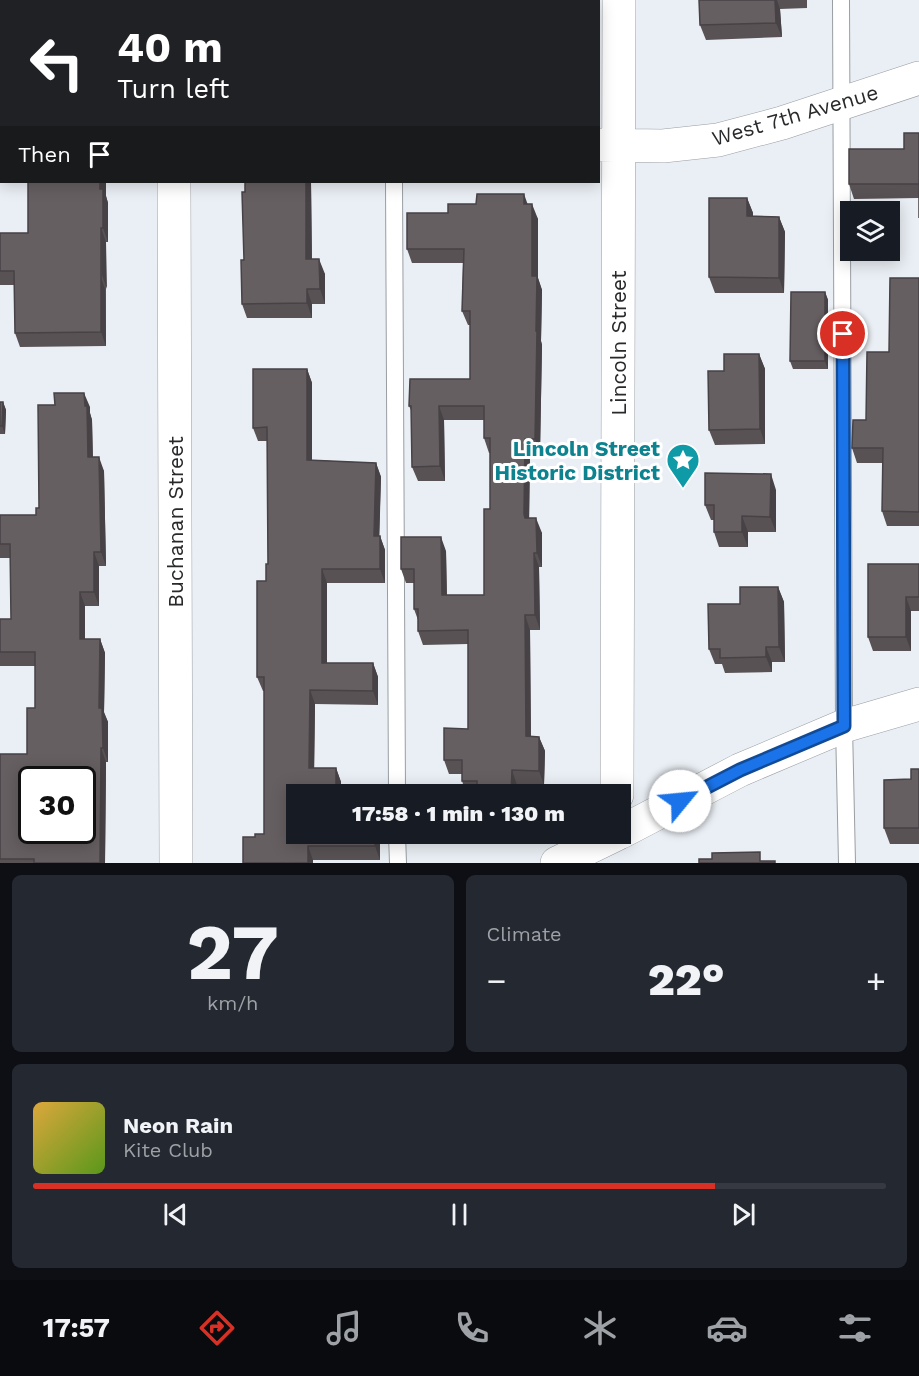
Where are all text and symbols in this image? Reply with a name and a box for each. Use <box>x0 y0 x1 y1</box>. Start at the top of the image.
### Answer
text: 40 m <box>117 23 223 72</box>
icon: left <box>18 24 96 102</box>
text: Turn left <box>117 73 229 105</box>
street label: West 7th Avenue <box>709 79 881 151</box>
icon: arrive <box>83 138 116 171</box>
text: Then <box>18 142 71 167</box>
map controls <box>840 201 900 261</box>
button: layers <box>840 201 900 261</box>
street label: Lincoln Street <box>606 270 631 416</box>
pin <box>817 308 868 359</box>
icon: arrive <box>826 317 859 350</box>
street label: Buchanan Street <box>163 436 188 608</box>
place label: Lincoln Street Historic District <box>495 436 660 485</box>
place icon: Lincoln Street Historic District <box>665 442 701 489</box>
speed limit sign: 30 <box>18 766 96 844</box>
position arrow <box>648 769 712 833</box>
text: 17:58 · 1 min · 130 m <box>352 801 565 826</box>
text: 27 <box>187 906 279 998</box>
text: Climate <box>487 922 562 946</box>
text: 22° <box>648 953 725 1006</box>
text: − <box>487 961 506 1000</box>
text: + <box>866 961 886 1000</box>
text: km/h <box>207 991 259 1015</box>
text: Neon Rain <box>123 1113 233 1138</box>
text: Kite Club <box>123 1138 213 1162</box>
icon: previous <box>159 1198 192 1231</box>
icon: pause <box>443 1198 476 1231</box>
icon: next <box>727 1198 760 1231</box>
icon: directions <box>196 1307 238 1349</box>
icon: music <box>323 1307 365 1349</box>
icon: phone <box>451 1307 493 1349</box>
icon: climate <box>579 1307 621 1349</box>
icon: car <box>706 1307 748 1349</box>
icon: filters <box>834 1307 876 1349</box>
text: 17:57 <box>43 1312 110 1344</box>

